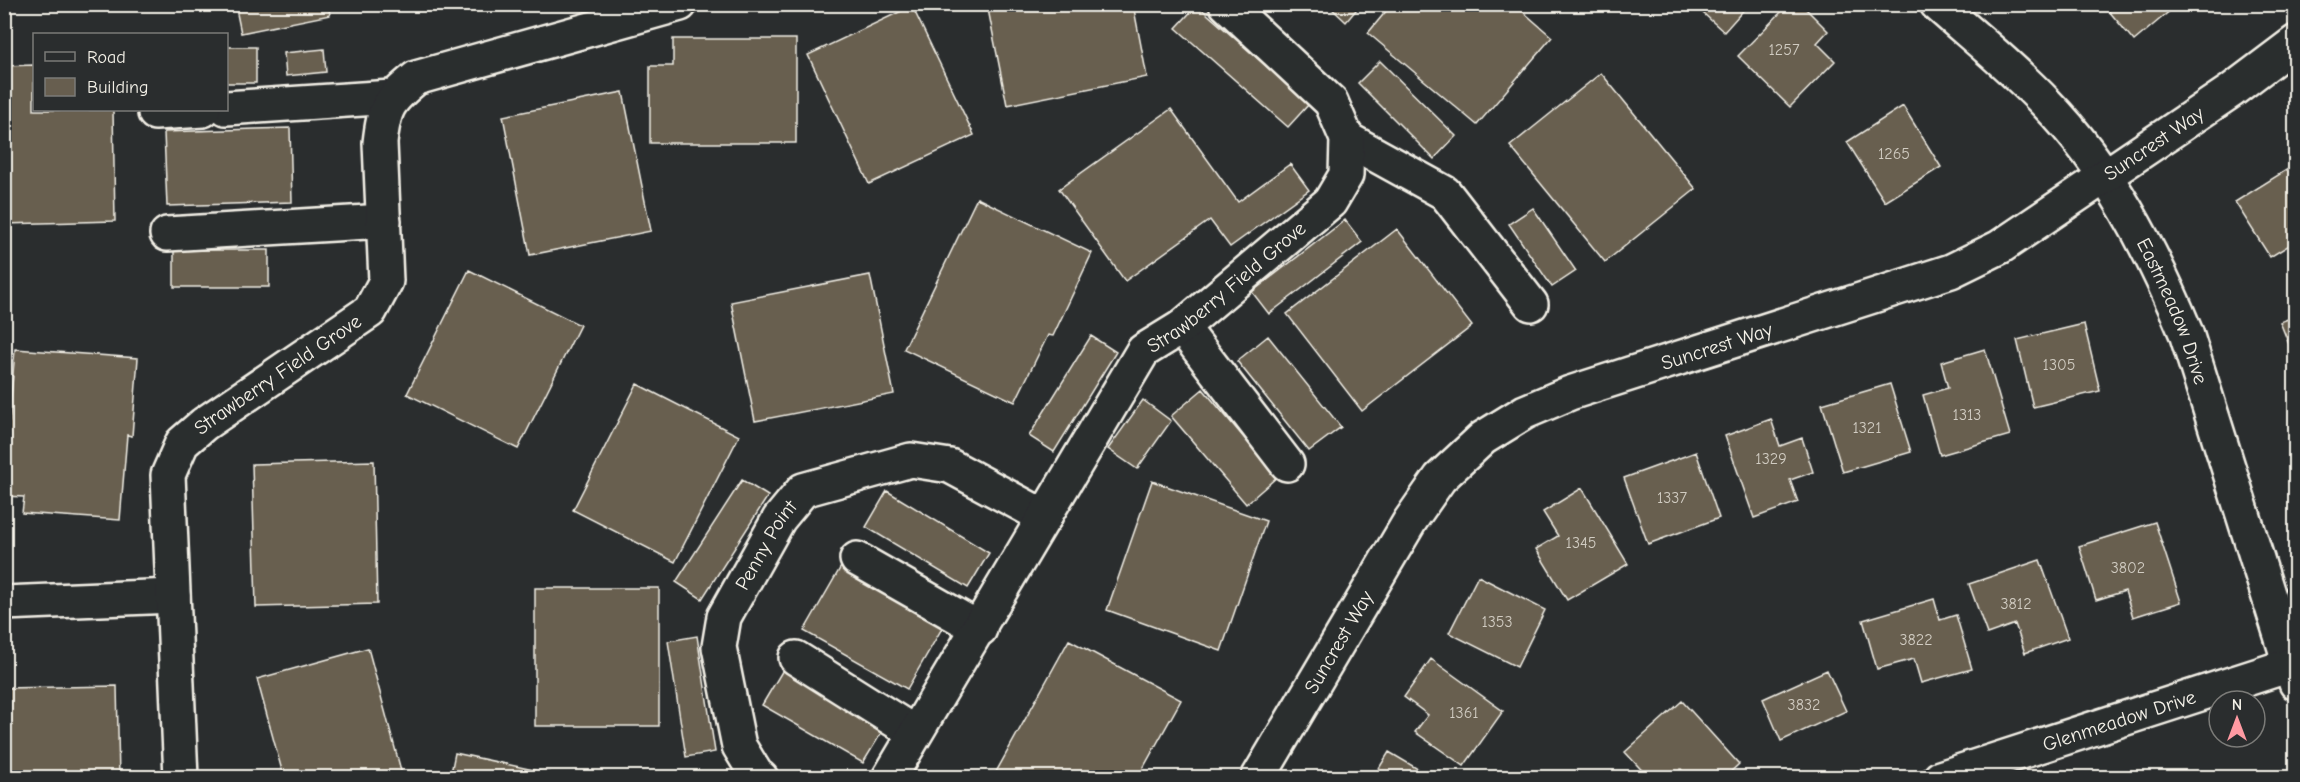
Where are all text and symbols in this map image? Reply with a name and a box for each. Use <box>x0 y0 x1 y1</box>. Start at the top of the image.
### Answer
legend <box>33 33 228 111</box>
house number: 1257 <box>1769 41 1800 59</box>
text: Road <box>87 47 126 68</box>
text: Building <box>87 77 149 98</box>
street label: Suncrest Way <box>2099 101 2208 185</box>
house number: 1265 <box>1878 145 1910 163</box>
street label: Strawberry Field Grove <box>1143 216 1310 357</box>
street label: Eastmeadow Drive <box>2132 234 2213 387</box>
street label: Strawberry Field Grove <box>189 309 365 439</box>
street label: Suncrest Way <box>1658 317 1775 375</box>
house number: 1305 <box>2043 356 2075 374</box>
house number: 1313 <box>1953 406 1981 424</box>
house number: 1321 <box>1852 419 1882 437</box>
house number: 1329 <box>1755 450 1787 468</box>
house number: 1337 <box>1657 489 1687 507</box>
street label: Penny Point <box>730 494 802 594</box>
house number: 1345 <box>1566 534 1596 552</box>
house number: 3802 <box>2111 559 2145 577</box>
street label: Suncrest Way <box>1299 586 1378 698</box>
house number: 3812 <box>2000 595 2032 613</box>
house number: 1353 <box>1481 613 1513 631</box>
house number: 3822 <box>1899 631 1933 649</box>
street label: Glenmeadow Drive <box>2039 685 2198 756</box>
north arrow <box>2207 689 2267 749</box>
house number: 3832 <box>1788 696 1820 714</box>
text: N <box>2232 696 2242 714</box>
house number: 1361 <box>1449 704 1479 722</box>

